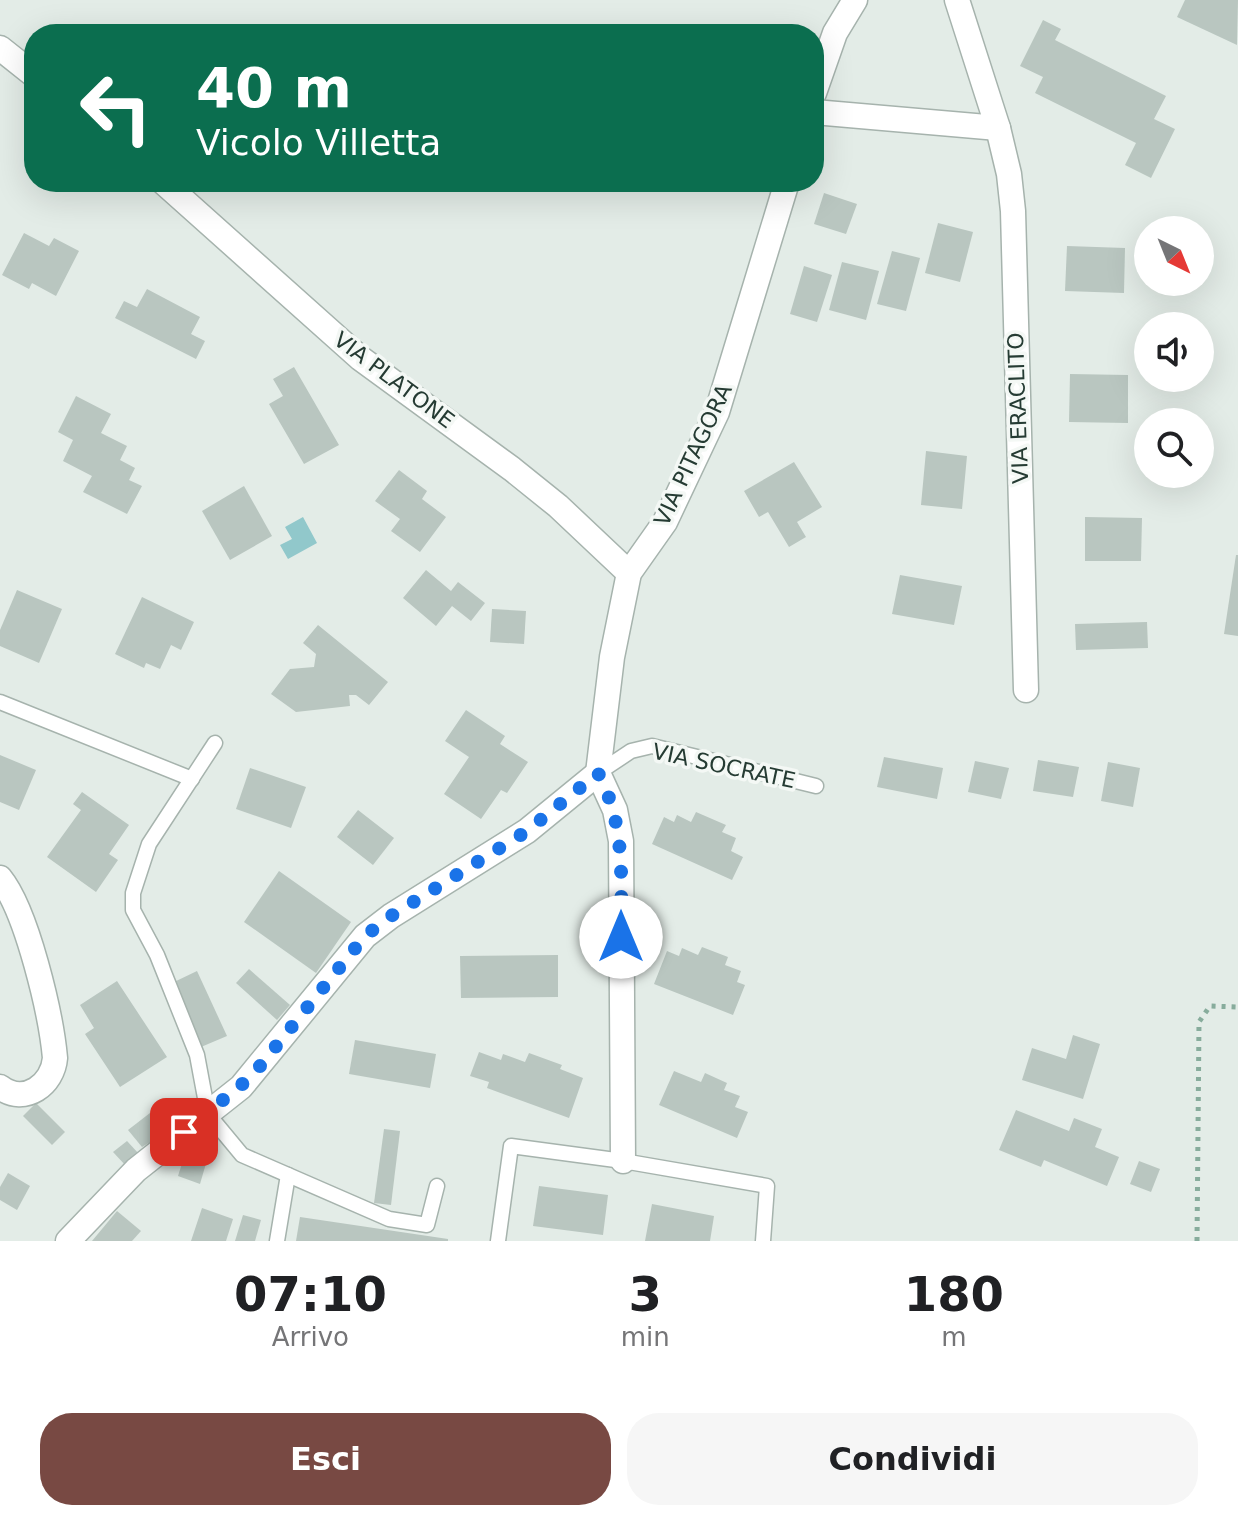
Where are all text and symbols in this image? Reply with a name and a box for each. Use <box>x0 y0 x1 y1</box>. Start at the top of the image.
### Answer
text: 40 m <box>196 55 352 120</box>
icon: left <box>64 56 168 160</box>
text: Vicolo Villetta <box>196 122 441 163</box>
north arrow <box>1134 216 1214 296</box>
map controls <box>1134 216 1214 488</box>
button: sound <box>1134 312 1214 392</box>
street label: VIA PLATONE <box>329 327 459 433</box>
street label: VIA ERACLITO <box>1003 332 1033 484</box>
street label: VIA PITAGORA <box>649 380 737 530</box>
button: search <box>1134 408 1214 488</box>
street label: VIA SOCRATE <box>650 739 798 793</box>
position arrow <box>579 895 663 979</box>
pin <box>150 1098 218 1166</box>
icon: arrive <box>162 1110 206 1154</box>
text: 07:10 <box>234 1266 387 1322</box>
text: 3 <box>629 1266 662 1322</box>
text: 180 <box>904 1266 1004 1322</box>
text: Arrivo <box>272 1322 349 1352</box>
text: min <box>621 1322 670 1352</box>
text: m <box>941 1322 967 1352</box>
button: Esci <box>40 1413 611 1505</box>
button: Condividi <box>627 1413 1198 1505</box>

